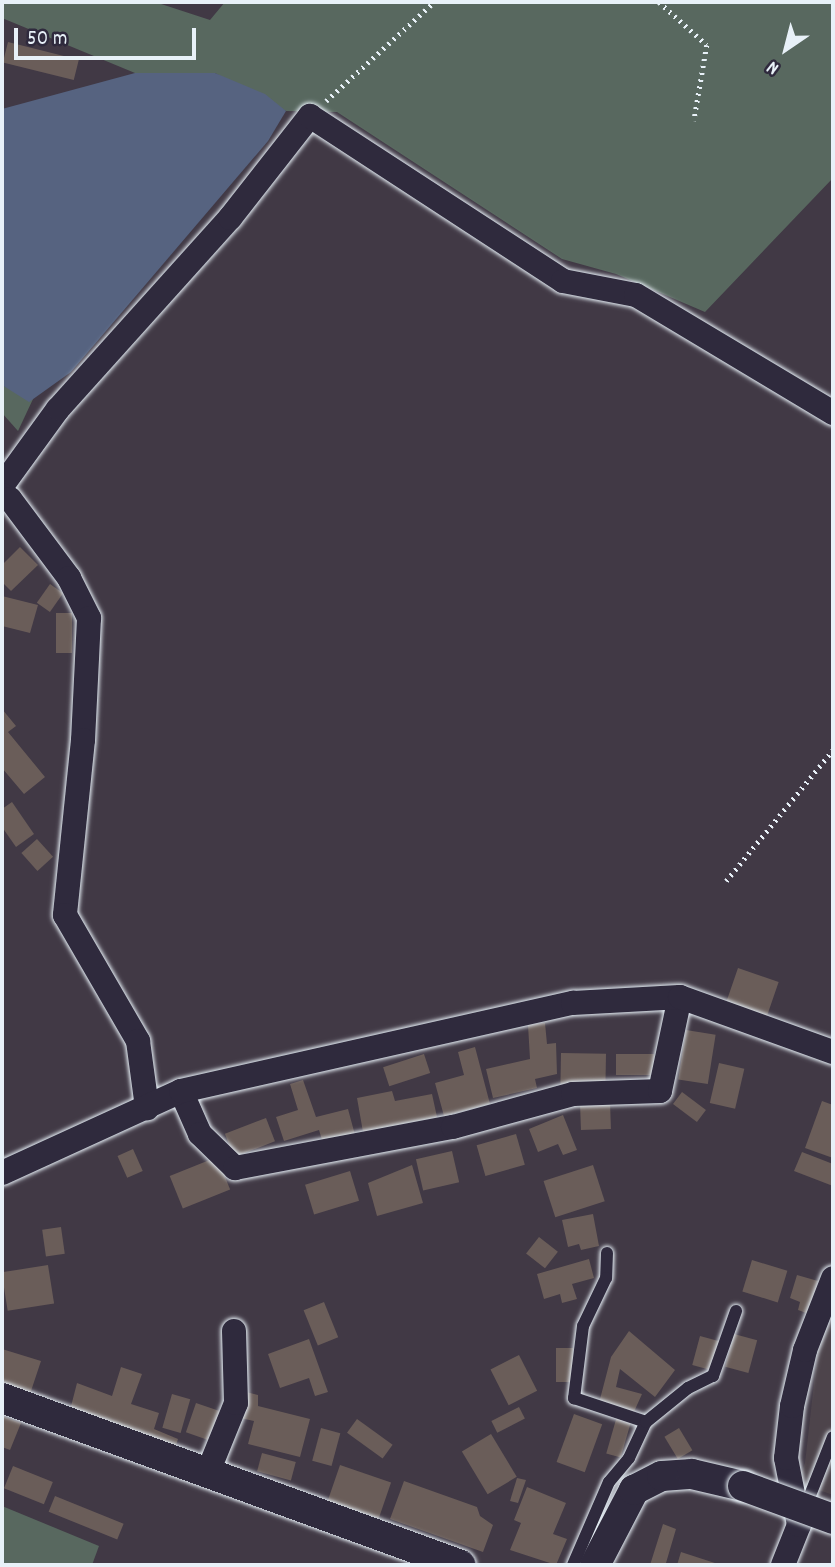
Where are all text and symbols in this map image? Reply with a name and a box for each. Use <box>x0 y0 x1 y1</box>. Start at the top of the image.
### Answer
scale bar <box>18 14 200 58</box>
north arrow <box>751 14 821 84</box>
text: 50 m <box>27 25 67 55</box>
text: N <box>762 53 785 80</box>

